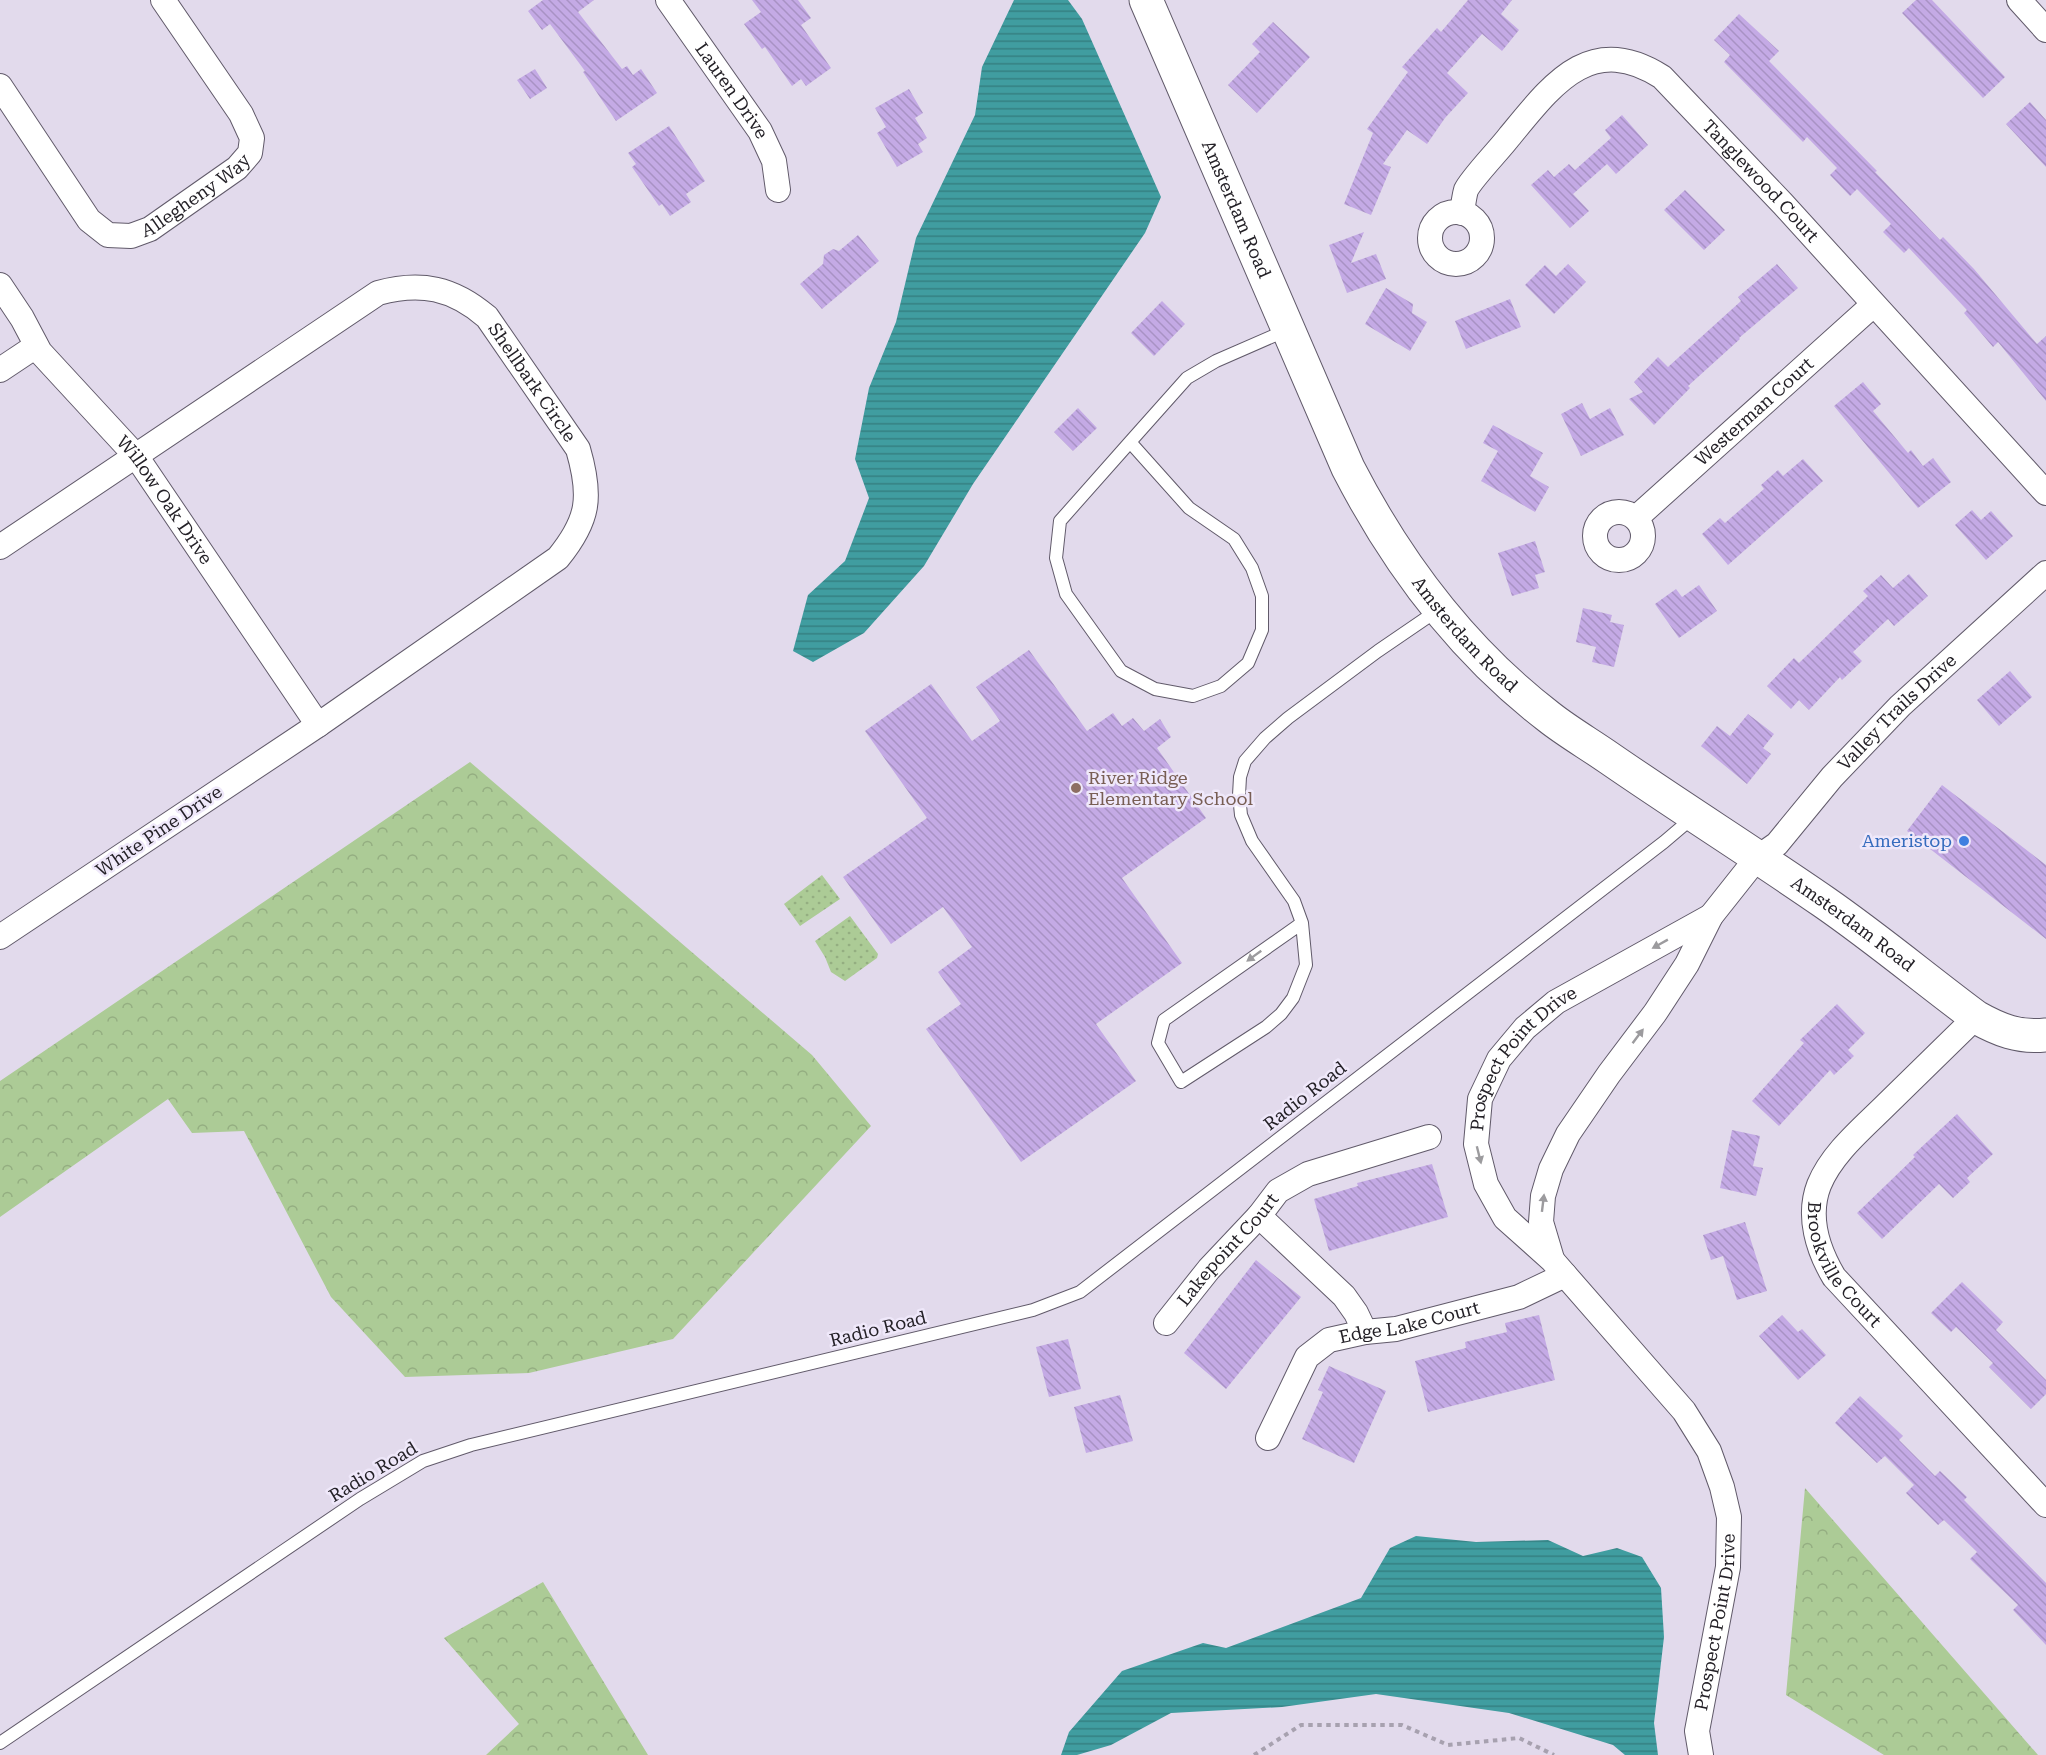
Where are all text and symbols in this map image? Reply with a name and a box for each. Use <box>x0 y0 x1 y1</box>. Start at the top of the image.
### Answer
street label: Lauren Drive <box>691 38 773 142</box>
street label: Tanglewood Court <box>1698 115 1824 246</box>
street label: Amsterdam Road <box>1198 137 1276 282</box>
street label: Allegheny Way <box>139 149 255 241</box>
street label: Shellbark Circle <box>484 319 581 446</box>
street label: Westerman Court <box>1690 353 1818 470</box>
street label: Willow Oak Drive <box>112 431 217 568</box>
street label: Amsterdam Road <box>1408 572 1522 696</box>
street label: Valley Trails Drive <box>1833 649 1960 774</box>
place label: River Ridge Elementary School <box>1088 767 1253 809</box>
street label: White Pine Drive <box>92 781 226 880</box>
marker: River Ridge Elementary School <box>1069 781 1083 795</box>
place label: Ameristop <box>1862 830 1952 851</box>
marker: Ameristop <box>1957 834 1971 848</box>
street label: Amsterdam Road <box>1787 872 1919 976</box>
one-way arrow <box>1651 939 1668 949</box>
one-way arrow <box>1246 950 1262 962</box>
street label: Prospect Point Drive <box>1466 982 1580 1132</box>
one-way arrow <box>1632 1028 1644 1043</box>
street label: Radio Road <box>1259 1057 1351 1134</box>
one-way arrow <box>1474 1146 1484 1164</box>
street label: Lakepoint Court <box>1173 1189 1283 1310</box>
one-way arrow <box>1538 1193 1548 1212</box>
street label: Brookville Court <box>1804 1201 1886 1331</box>
street label: Edge Lake Court <box>1337 1297 1482 1347</box>
street label: Radio Road <box>827 1306 929 1351</box>
street label: Radio Road <box>325 1437 421 1506</box>
street label: Prospect Point Drive <box>1690 1533 1739 1712</box>

